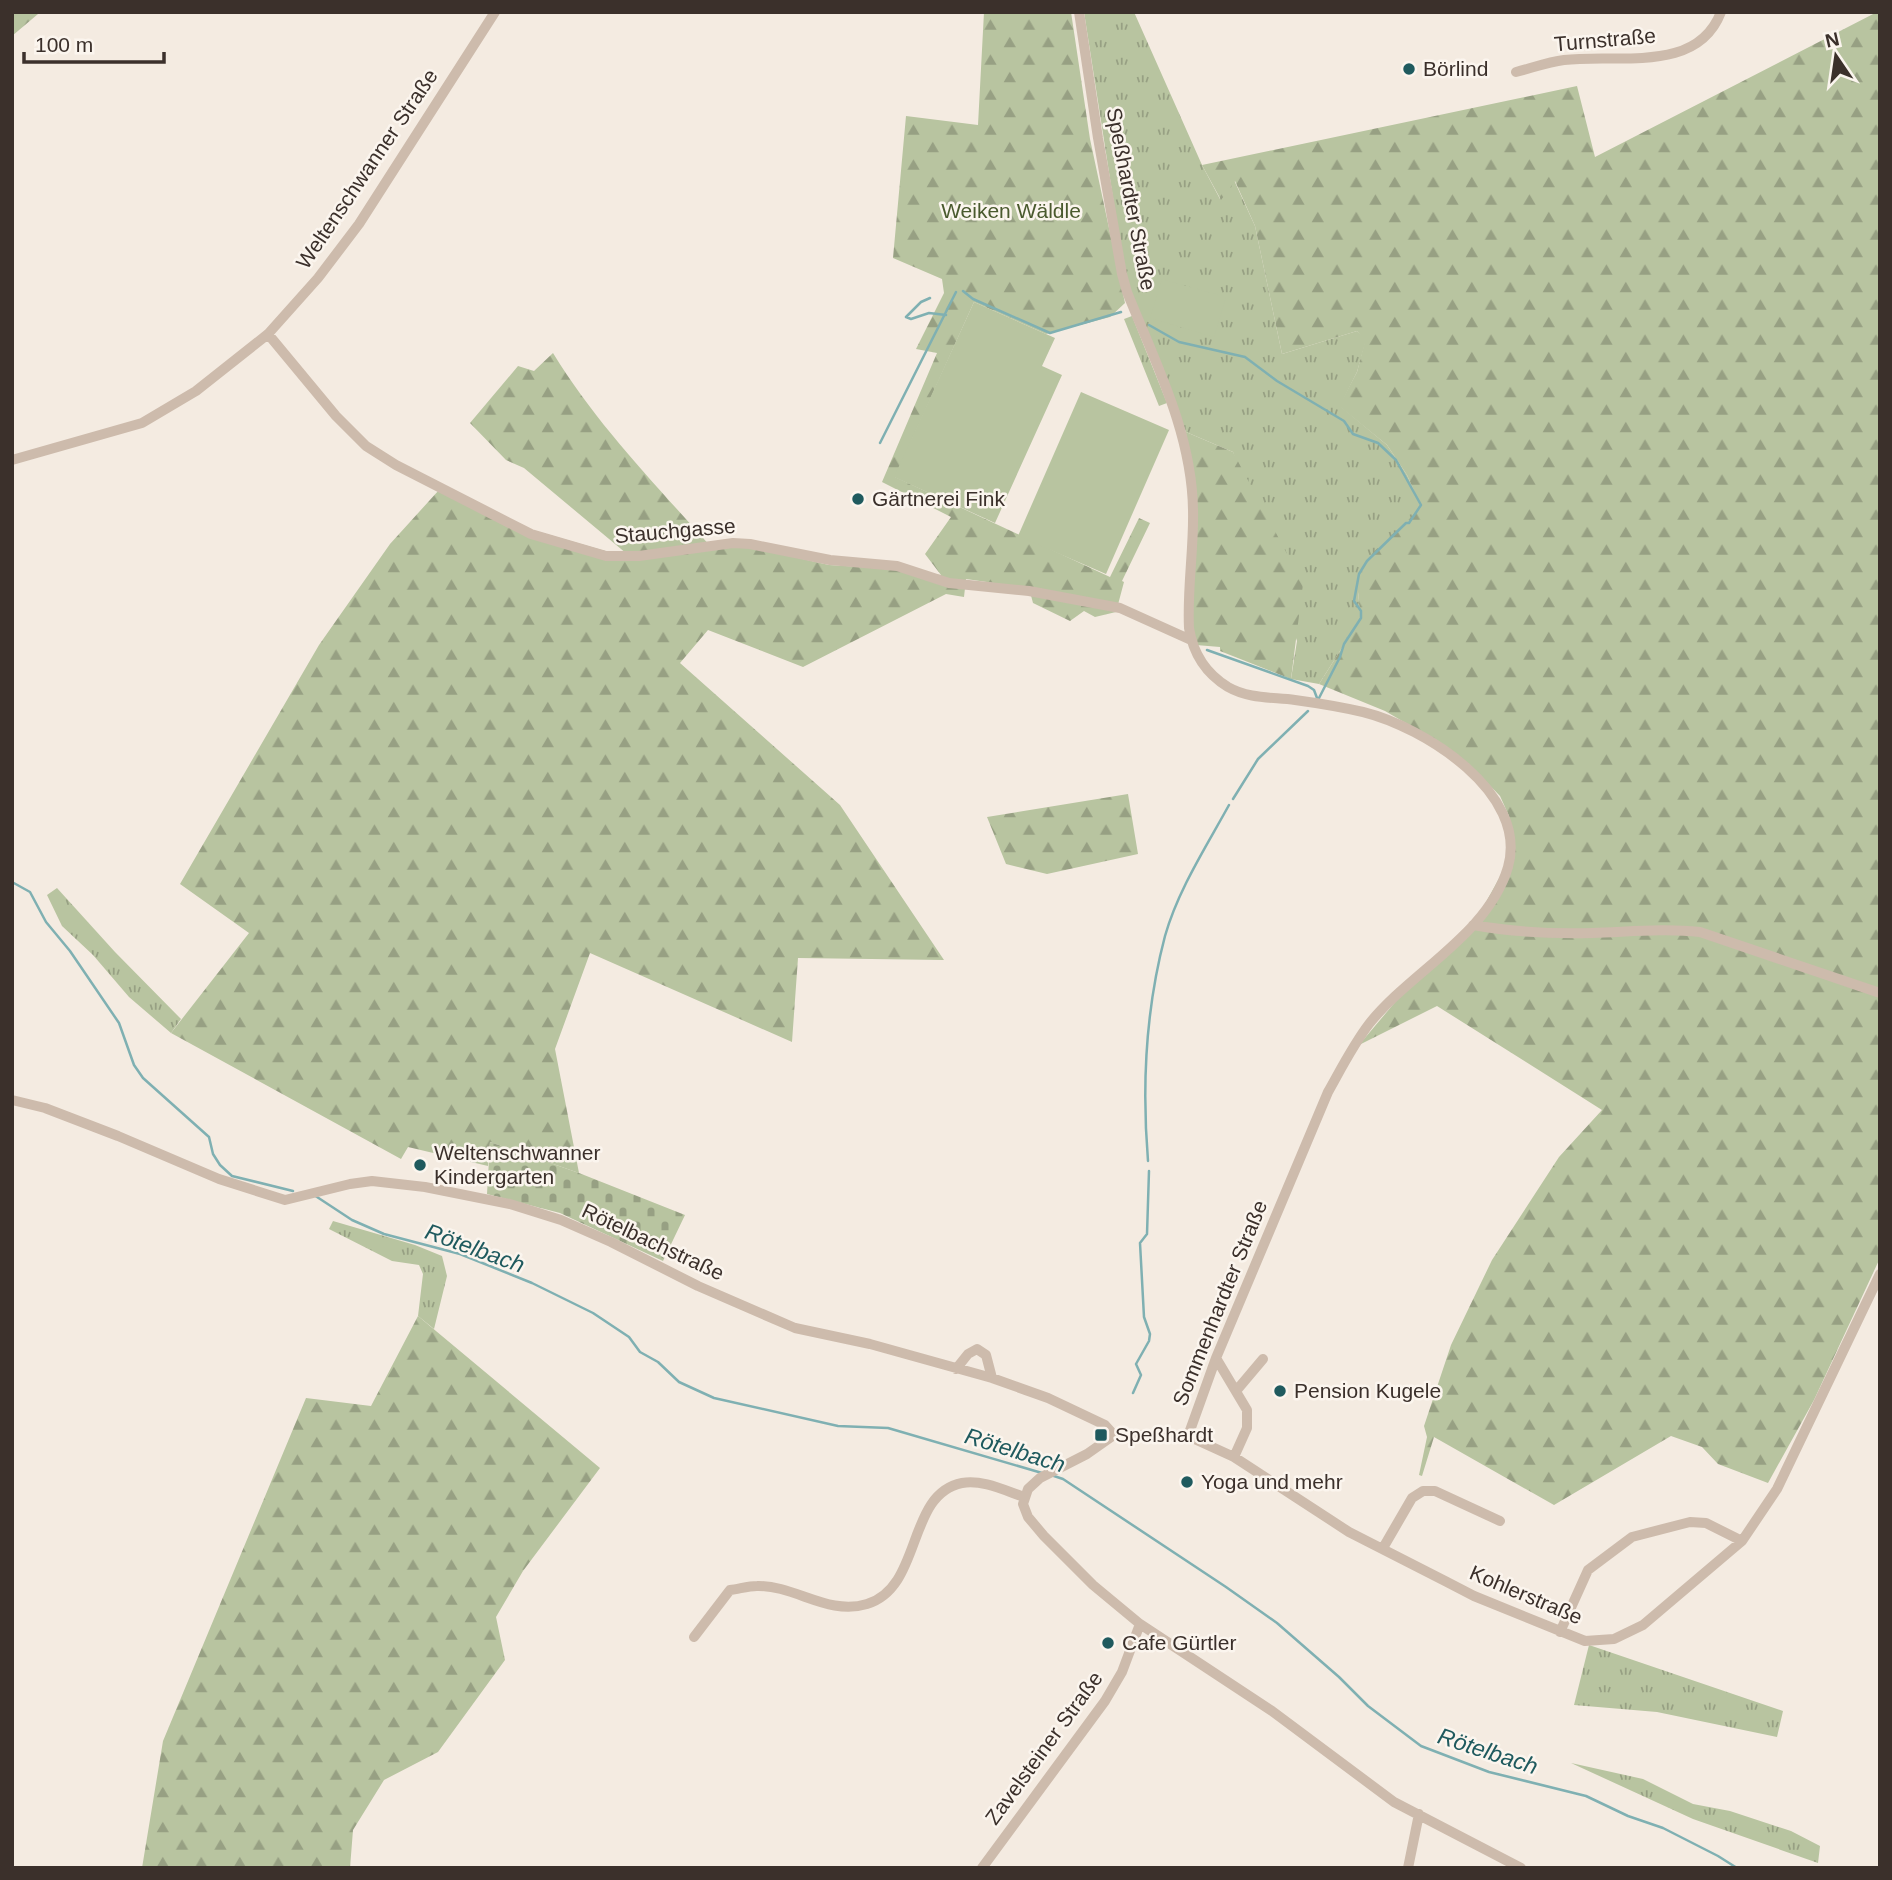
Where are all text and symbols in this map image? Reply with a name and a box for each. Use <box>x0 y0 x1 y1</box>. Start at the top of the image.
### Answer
scale bar <box>24 21 164 65</box>
north arrow <box>1801 21 1871 91</box>
street label: Turnstraße <box>1553 24 1657 55</box>
text: N <box>1823 28 1841 52</box>
text: 100 m <box>35 33 93 56</box>
place label: Börlind <box>1423 57 1488 80</box>
marker: Börlind <box>1401 61 1417 77</box>
street label: Weltenschwanner Straße <box>291 65 442 273</box>
street label: Speßhardter Straße <box>1102 106 1160 292</box>
park label: Weiken Wäldle <box>941 199 1081 222</box>
place label: Gärtnerei Fink <box>872 487 1006 510</box>
marker: Gärtnerei Fink <box>850 491 866 507</box>
street label: Stauchgasse <box>613 514 736 547</box>
place label: Weltenschwanner Kindergarten <box>434 1141 601 1188</box>
marker: Weltenschwanner Kindergarten <box>412 1157 428 1173</box>
street label: Sommenhardter Straße <box>1168 1197 1271 1409</box>
street label: Rötelbachstraße <box>579 1199 728 1285</box>
water label: Rötelbach <box>422 1218 528 1278</box>
place label: Pension Kugele <box>1294 1379 1441 1402</box>
marker: Pension Kugele <box>1272 1383 1288 1399</box>
water label: Rötelbach <box>962 1422 1068 1478</box>
place label: Speßhardt <box>1115 1423 1213 1446</box>
marker: Speßhardt <box>1093 1427 1109 1443</box>
place label: Yoga und mehr <box>1201 1470 1343 1493</box>
marker: Yoga und mehr <box>1179 1474 1195 1490</box>
street label: Kohlerstraße <box>1466 1560 1586 1629</box>
place label: Cafe Gürtler <box>1122 1631 1236 1654</box>
marker: Cafe Gürtler <box>1100 1635 1116 1651</box>
street label: Zavelsteiner Straße <box>980 1667 1107 1829</box>
water label: Rötelbach <box>1435 1723 1541 1779</box>

